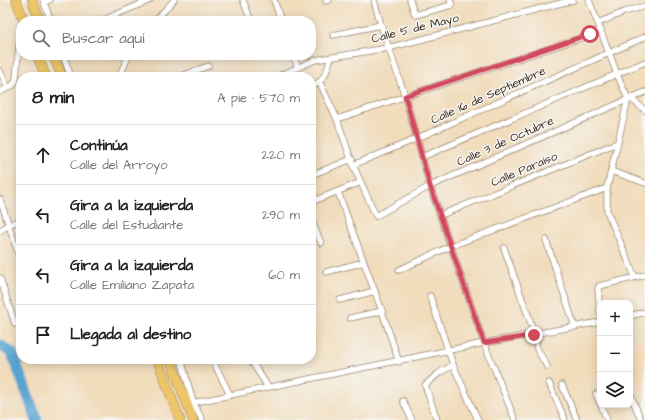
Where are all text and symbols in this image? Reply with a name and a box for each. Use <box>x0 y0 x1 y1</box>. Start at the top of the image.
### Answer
street label: Calle 5 de Mayo <box>369 9 461 49</box>
search box <box>16 16 316 60</box>
route start <box>581 25 599 43</box>
icon: search <box>30 27 52 49</box>
text: Buscar aquí <box>62 28 144 49</box>
street label: Calle 16 de Septiembre <box>428 62 549 128</box>
text: 8 min <box>32 86 74 110</box>
text: A pie · 570 m <box>217 89 300 107</box>
street label: Calle 3 de Octubre <box>454 112 557 170</box>
text: Continúa <box>70 135 128 156</box>
icon: ahead <box>32 144 54 166</box>
text: 220 m <box>262 146 300 164</box>
street label: Calle Paraíso <box>488 148 560 191</box>
text: Calle del Arroyo <box>70 156 168 174</box>
text: Gira a la izquierda <box>70 195 193 216</box>
icon: left <box>32 204 54 226</box>
text: 290 m <box>262 206 300 224</box>
text: Calle del Estudiante <box>70 216 183 234</box>
text: Gira a la izquierda <box>70 255 193 276</box>
icon: left <box>32 264 54 286</box>
text: 60 m <box>268 266 300 284</box>
text: Calle Emiliano Zapata <box>70 276 194 294</box>
map controls <box>597 300 633 408</box>
button: + <box>597 300 633 336</box>
icon: arrive <box>32 324 54 346</box>
text: Llegada al destino <box>70 324 191 345</box>
route end <box>525 326 543 344</box>
button: − <box>597 336 633 372</box>
button: layers <box>597 372 633 408</box>

